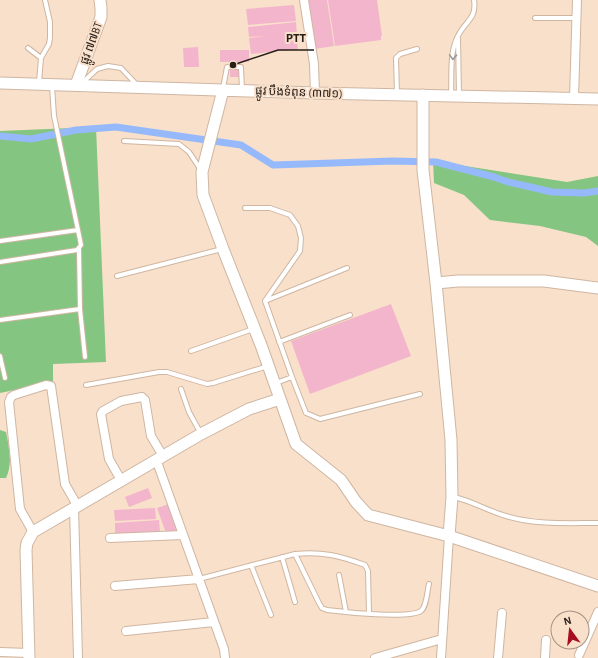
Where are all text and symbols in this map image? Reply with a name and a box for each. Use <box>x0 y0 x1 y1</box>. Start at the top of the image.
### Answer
street label: ផ្លូវ ៧៧BT <box>78 20 109 68</box>
callout: PTT <box>278 25 314 50</box>
text: PTT <box>286 32 307 45</box>
one-way arrow <box>448 54 457 60</box>
street label: ផ្លូវ បឹងទំពុន (៣៧១) <box>255 84 343 104</box>
north arrow <box>550 610 590 650</box>
text: N <box>562 615 573 627</box>

